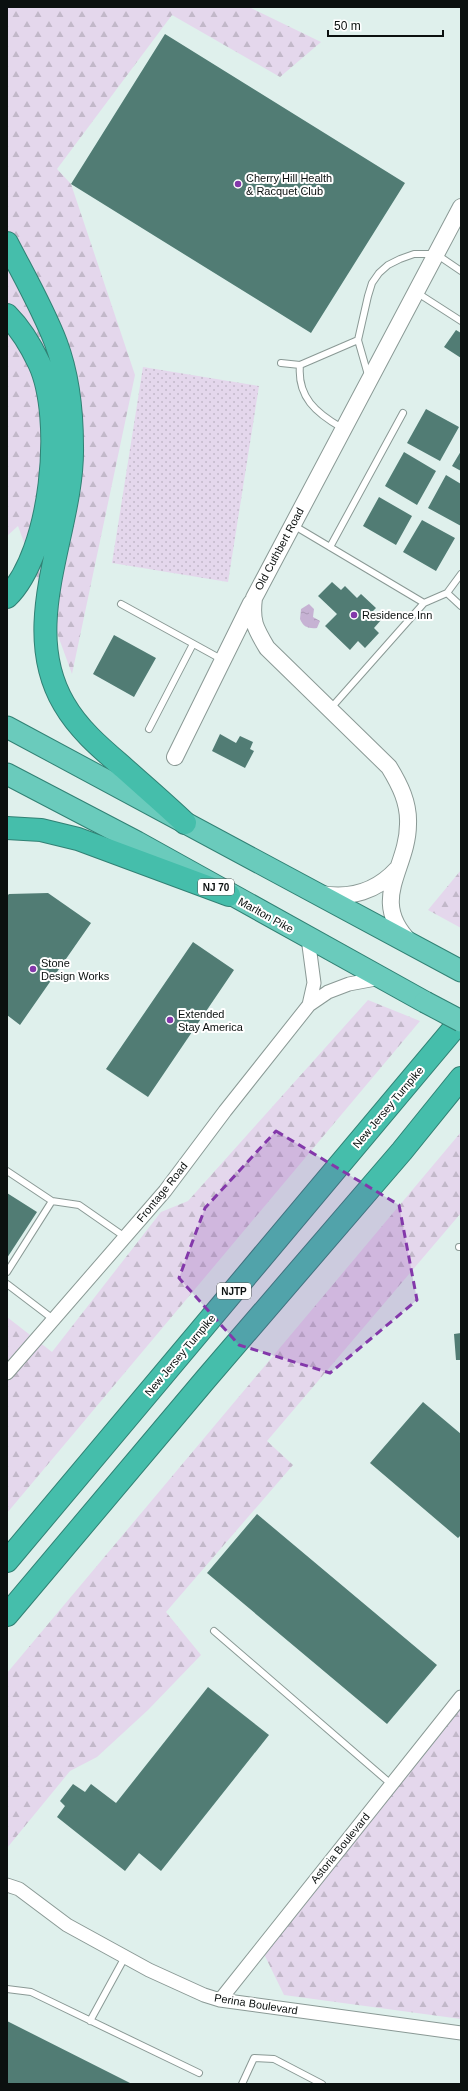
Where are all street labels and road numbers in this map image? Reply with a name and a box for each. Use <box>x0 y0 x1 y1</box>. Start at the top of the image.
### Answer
street label: Old Cuthbert Road <box>252 506 306 592</box>
road number: NJ 70 <box>198 879 234 895</box>
street label: Marlton Pike <box>236 895 296 935</box>
street label: New Jersey Turnpike <box>350 1064 426 1150</box>
street label: Frontage Road <box>134 1160 190 1224</box>
road number: NJTP <box>217 1283 251 1299</box>
street label: New Jersey Turnpike <box>142 1312 218 1398</box>
street label: Astoria Boulevard <box>308 1810 372 1886</box>
street label: Perina Boulevard <box>213 1991 299 2017</box>

